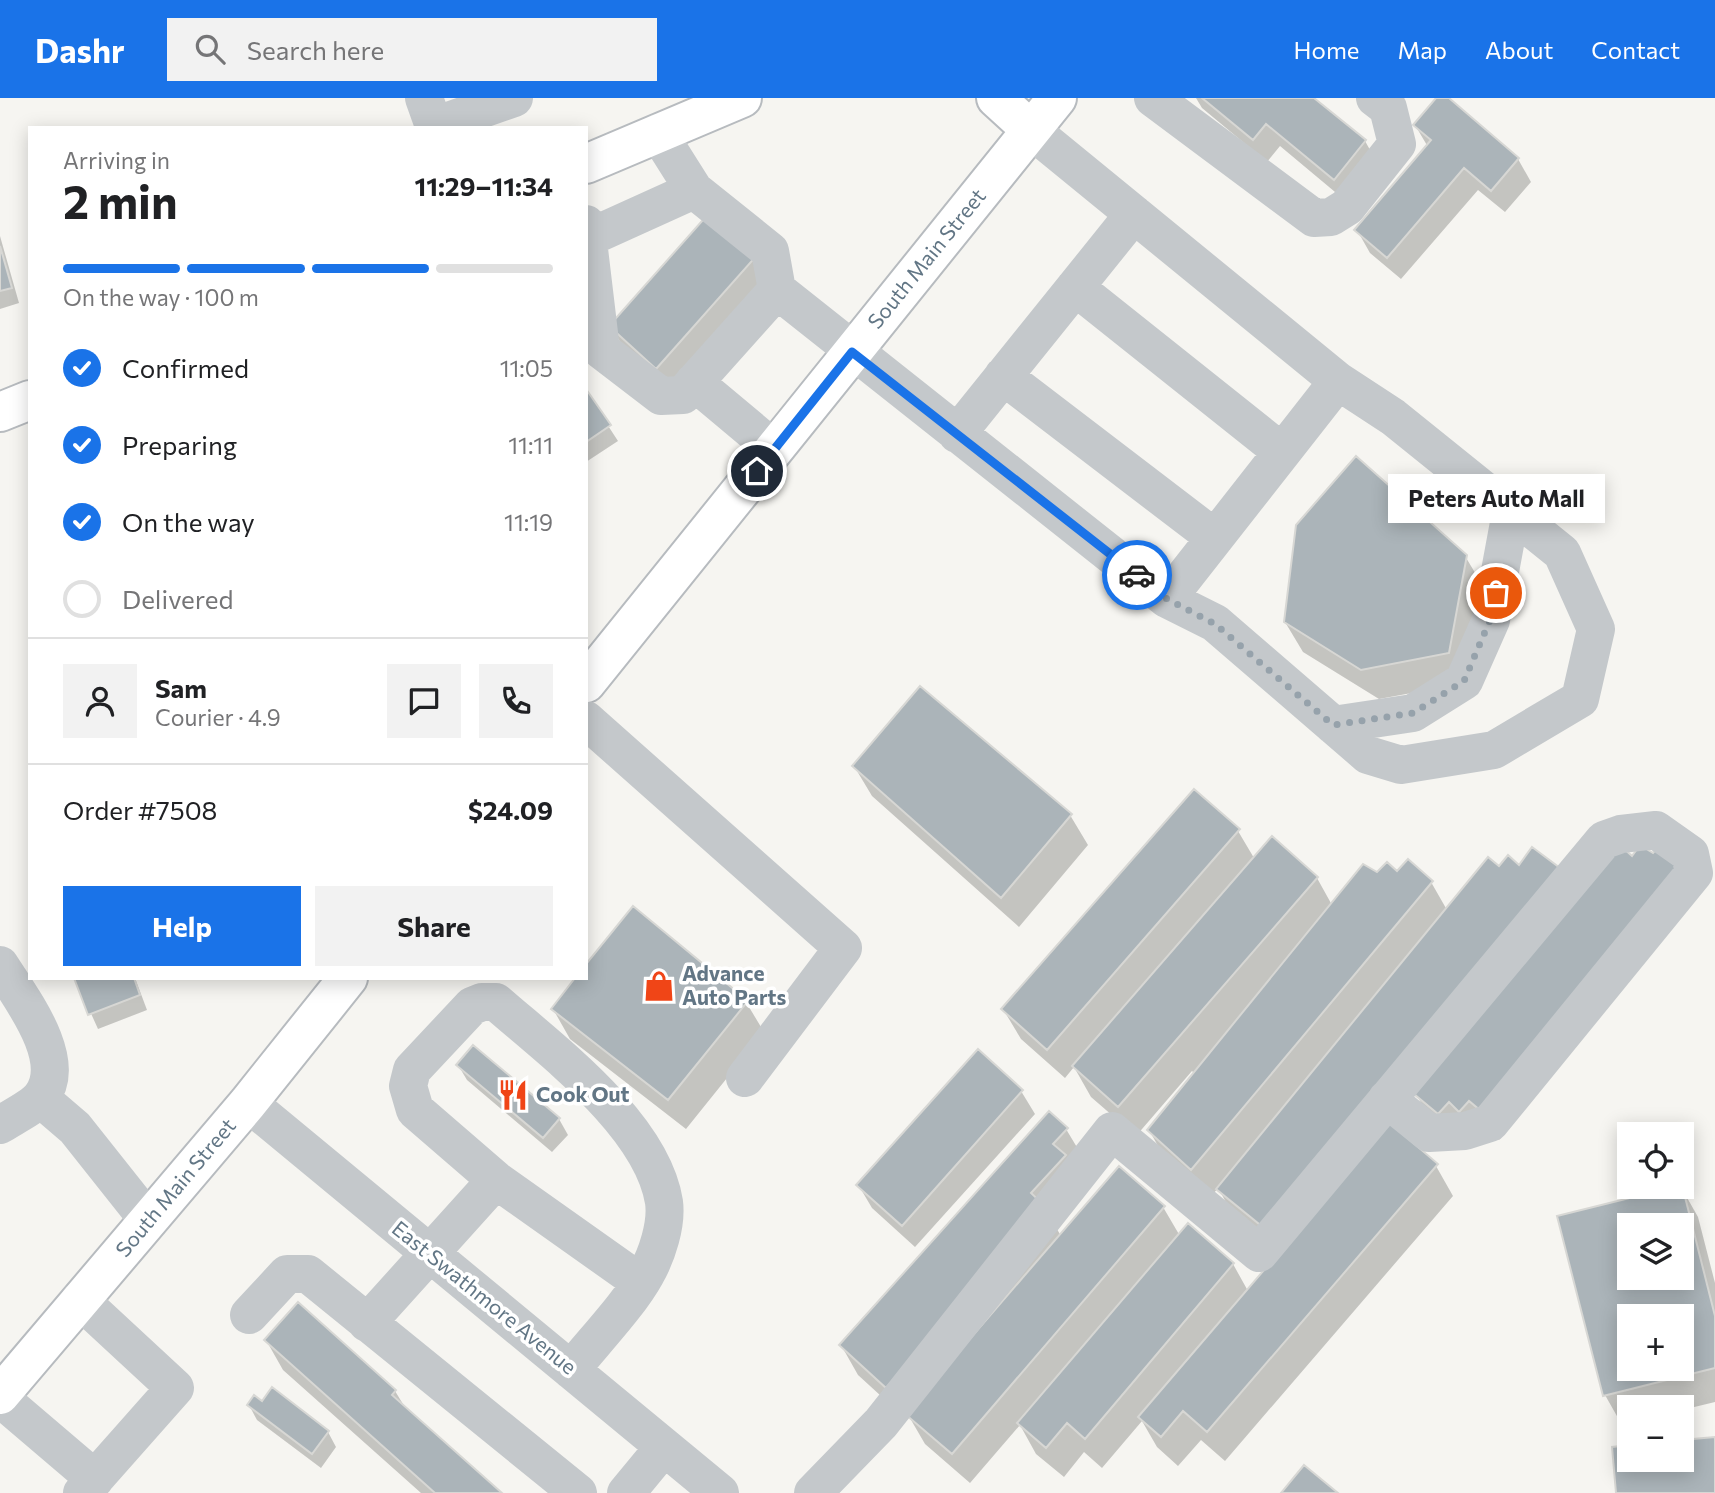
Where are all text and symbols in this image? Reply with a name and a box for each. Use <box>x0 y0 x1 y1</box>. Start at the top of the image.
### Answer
search box <box>167 18 657 81</box>
text: Dashr <box>35 29 125 70</box>
icon: search <box>191 30 229 68</box>
text: Search here <box>247 34 384 65</box>
text: Home <box>1294 35 1360 64</box>
text: Map <box>1398 35 1447 64</box>
text: About <box>1485 35 1553 64</box>
text: Contact <box>1591 35 1680 64</box>
text: Arriving in <box>63 146 170 174</box>
text: 11:29–11:34 <box>414 170 553 201</box>
text: 2 min <box>63 172 178 228</box>
street label: South Main Street <box>862 183 990 333</box>
text: On the way · 100 m <box>63 283 259 311</box>
icon: check <box>63 349 101 387</box>
text: Confirmed <box>122 352 249 383</box>
text: 11:05 <box>500 354 553 382</box>
icon: check <box>63 426 101 464</box>
text: Preparing <box>122 429 237 460</box>
text: 11:11 <box>508 431 553 459</box>
pin <box>727 441 787 501</box>
icon: home <box>738 452 776 490</box>
callout: Peters Auto Mall <box>1388 474 1604 523</box>
text: Peters Auto Mall <box>1408 484 1585 512</box>
icon: check <box>63 503 101 541</box>
text: On the way <box>122 506 255 537</box>
text: 11:19 <box>504 508 553 536</box>
courier <box>1102 540 1172 610</box>
icon: car <box>1118 556 1156 594</box>
pin <box>1466 563 1526 623</box>
icon: bag <box>1477 574 1515 612</box>
text: Delivered <box>122 583 233 614</box>
button: person <box>63 664 137 738</box>
button: chat <box>387 664 461 738</box>
button: phone <box>479 664 553 738</box>
text: Sam <box>155 672 207 703</box>
text: Courier · 4.9 <box>155 703 281 731</box>
text: Order #7508 <box>63 794 217 825</box>
text: $24.09 <box>468 794 553 825</box>
button: Help <box>63 886 301 966</box>
button: Share <box>315 886 553 966</box>
place label: Advance Auto Parts <box>682 960 786 1009</box>
shop icon: Advance Auto Parts <box>642 969 676 1003</box>
restaurant icon: Cook Out <box>496 1078 530 1112</box>
place label: Cook Out <box>536 1081 630 1106</box>
street label: South Main Street <box>110 1113 240 1261</box>
map controls <box>1617 1122 1694 1472</box>
button: locate <box>1617 1122 1694 1199</box>
button: layers <box>1617 1213 1694 1290</box>
street label: East Swathmore Avenue <box>388 1215 582 1379</box>
button: + <box>1617 1304 1694 1381</box>
button: − <box>1617 1395 1694 1472</box>

